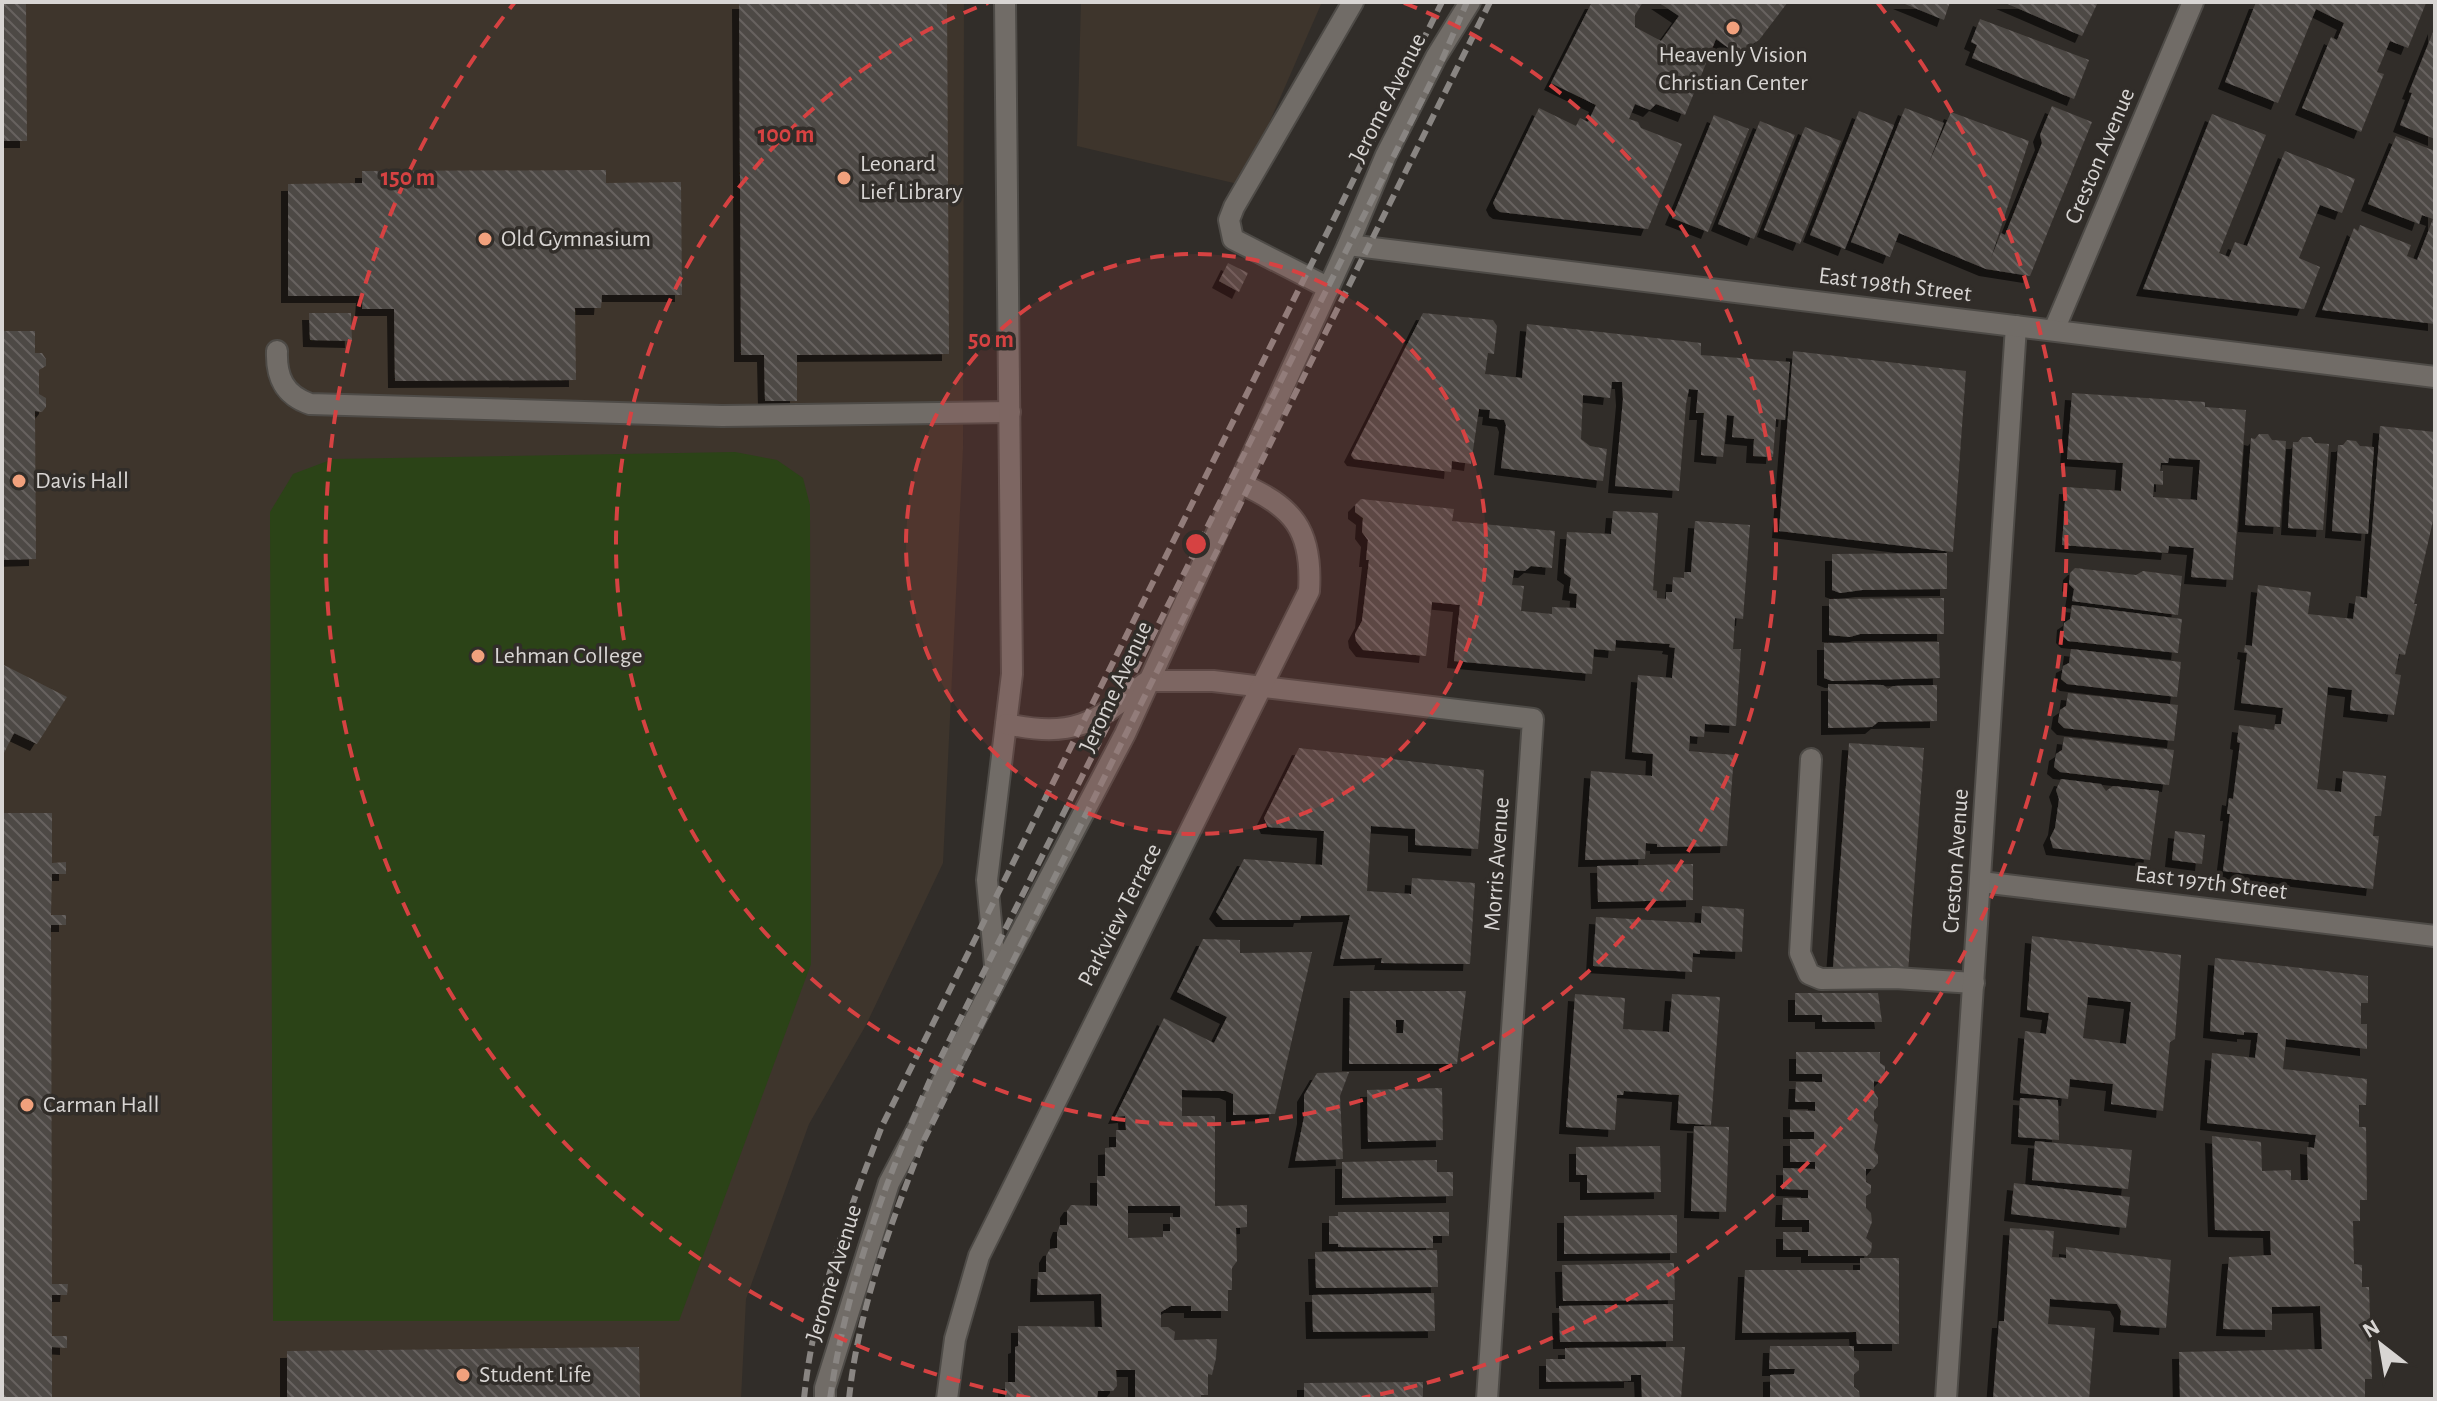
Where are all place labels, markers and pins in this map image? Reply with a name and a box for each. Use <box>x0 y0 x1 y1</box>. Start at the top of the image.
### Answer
marker: Heavenly Vision Christian Center <box>1724 19 1742 37</box>
place label: Heavenly Vision Christian Center <box>1658 43 1808 95</box>
place label: Leonard Lief Library <box>860 152 963 204</box>
marker: Leonard Lief Library <box>835 169 853 187</box>
place label: Old Gymnasium <box>501 227 651 251</box>
marker: Old Gymnasium <box>476 230 494 248</box>
place label: Davis Hall <box>35 469 129 493</box>
marker: Davis Hall <box>10 472 28 490</box>
centre of rings <box>1182 530 1210 558</box>
place label: Lehman College <box>494 644 643 668</box>
marker: Lehman College <box>469 647 487 665</box>
place label: Carman Hall <box>43 1093 159 1117</box>
marker: Carman Hall <box>18 1096 36 1114</box>
place label: Student Life <box>479 1363 591 1387</box>
marker: Student Life <box>454 1366 472 1384</box>

